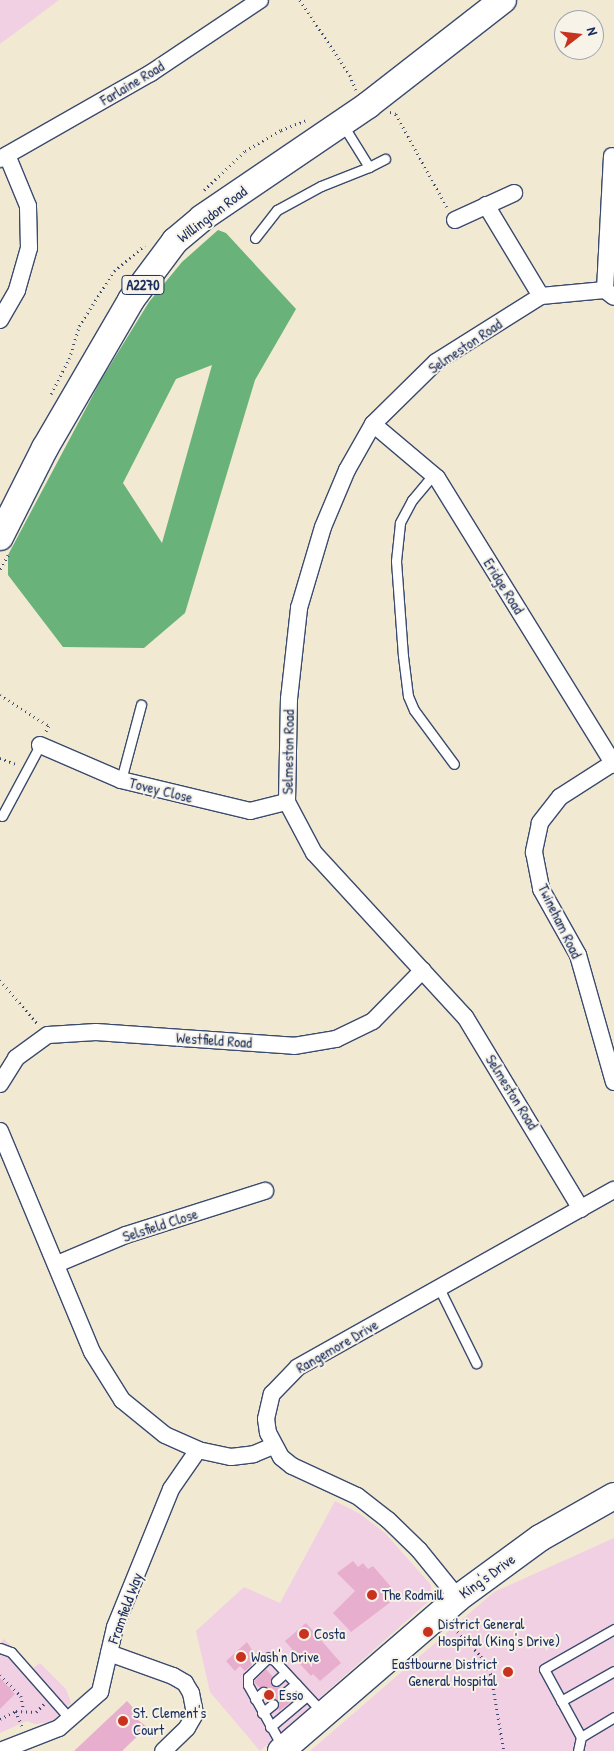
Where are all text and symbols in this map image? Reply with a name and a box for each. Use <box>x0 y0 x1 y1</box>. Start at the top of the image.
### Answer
north arrow <box>554 10 604 60</box>
text: N <box>583 25 603 37</box>
street label: Farlaine Road <box>97 57 167 109</box>
street label: Willingdon Road <box>174 182 250 246</box>
road number: A2270 <box>120 274 166 296</box>
street label: Selmeston Road <box>425 315 505 377</box>
street label: Eridge Road <box>480 555 528 617</box>
street label: Selmeston Road <box>278 709 298 795</box>
street label: Tovey Close <box>127 773 195 807</box>
street label: Twineham Road <box>534 881 586 961</box>
street label: Westfield Road <box>175 1028 253 1052</box>
street label: Selmeston Road <box>482 1051 542 1133</box>
street label: Selsfield Close <box>120 1204 200 1246</box>
street label: Rangemore Drive <box>293 1315 381 1377</box>
street label: King's Drive <box>456 1550 518 1602</box>
street label: Framfield Way <box>104 1570 146 1646</box>
place label: The Rodmill <box>382 1586 443 1604</box>
marker: The Rodmill <box>366 1589 378 1601</box>
place label: District General Hospital (King's Drive) <box>438 1614 560 1649</box>
place label: Costa <box>314 1625 345 1643</box>
marker: District General Hospital (King's Drive) <box>422 1626 434 1638</box>
marker: Costa <box>298 1628 310 1640</box>
place label: Wash'n Drive <box>251 1648 319 1666</box>
marker: Wash'n Drive <box>235 1651 247 1663</box>
place label: Eastbourne District General Hospital <box>392 1654 497 1689</box>
marker: Eastbourne District General Hospital <box>501 1665 515 1679</box>
place label: Esso <box>279 1686 303 1704</box>
marker: Esso <box>263 1689 275 1701</box>
place label: St. Clement's Court <box>133 1703 206 1738</box>
marker: St. Clement's Court <box>117 1715 129 1727</box>

